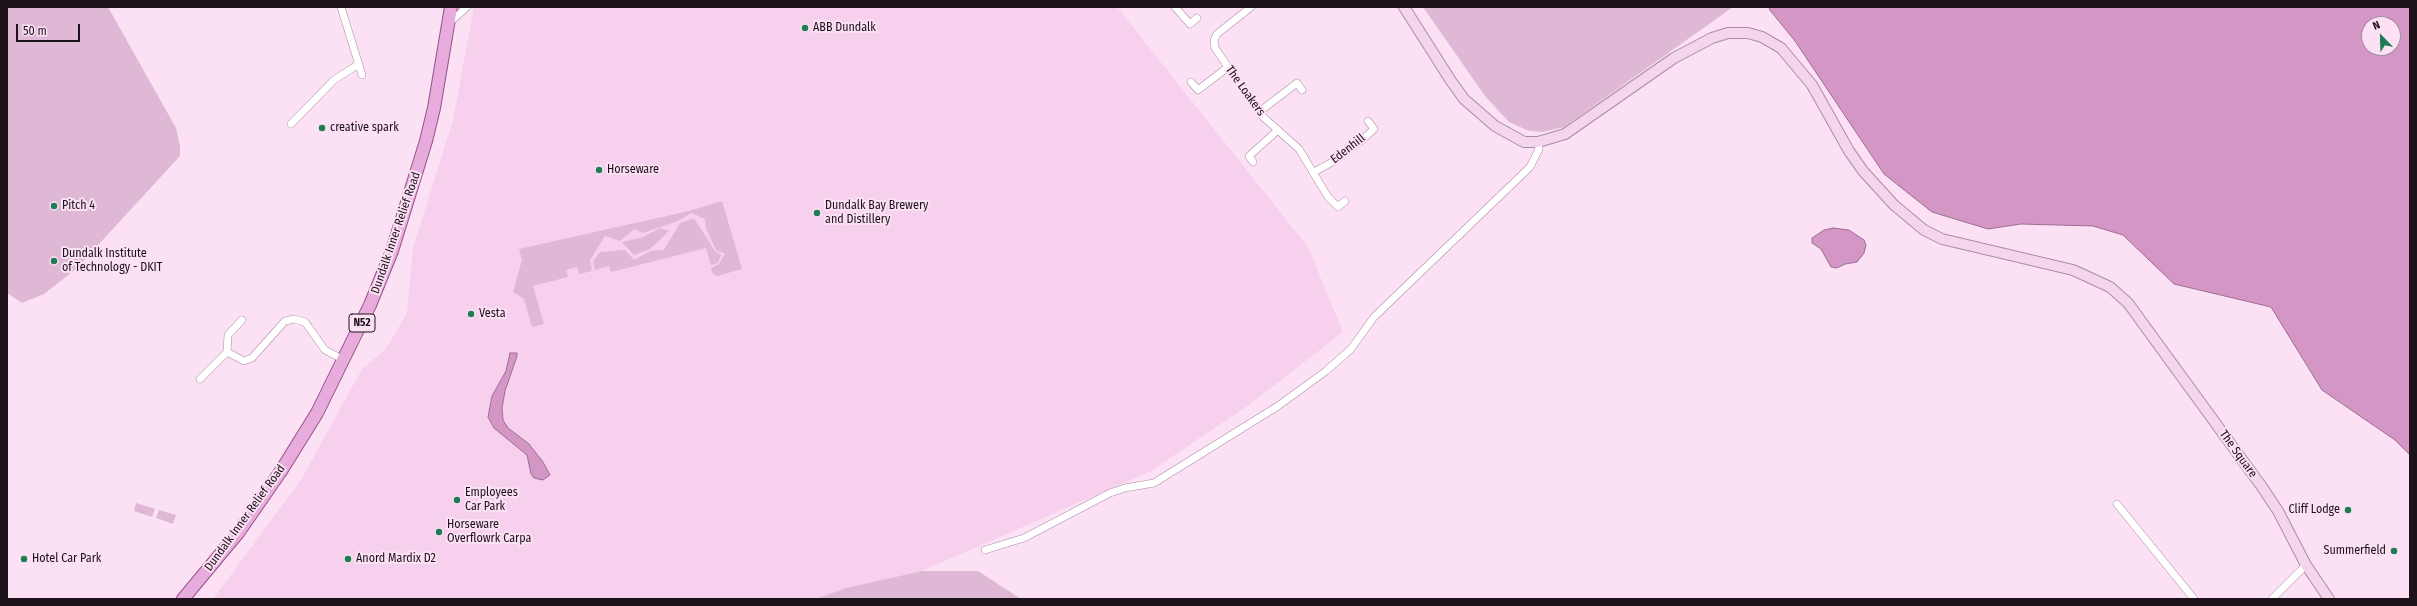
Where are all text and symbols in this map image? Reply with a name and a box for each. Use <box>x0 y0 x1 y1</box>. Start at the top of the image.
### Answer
scale bar <box>18 16 82 42</box>
north arrow <box>2361 16 2401 56</box>
text: N <box>2371 18 2382 33</box>
place label: ABB Dundalk <box>813 21 876 35</box>
marker: ABB Dundalk <box>800 23 810 33</box>
text: 50 m <box>23 24 47 38</box>
street label: The Loakers <box>1222 63 1268 119</box>
place label: creative spark <box>330 121 399 135</box>
marker: creative spark <box>317 123 327 133</box>
street label: Edenhill <box>1328 131 1368 167</box>
place label: Horseware <box>607 163 659 177</box>
marker: Horseware <box>594 165 604 175</box>
street label: Dundalk Inner Relief Road <box>368 170 424 296</box>
place label: Pitch 4 <box>62 199 95 213</box>
place label: Dundalk Bay Brewery and Distillery <box>825 199 928 227</box>
marker: Pitch 4 <box>49 201 59 211</box>
marker: Dundalk Bay Brewery and Distillery <box>812 208 822 218</box>
place label: Dundalk Institute of Technology - DKIT <box>62 247 162 275</box>
marker: Dundalk Institute of Technology - DKIT <box>49 256 59 266</box>
place label: Vesta <box>479 307 506 321</box>
marker: Vesta <box>466 309 476 319</box>
road number: N52 <box>349 314 375 332</box>
street label: The Square <box>2216 428 2260 480</box>
street label: Dundalk Inner Relief Road <box>202 462 288 574</box>
place label: Employees Car Park <box>465 486 518 514</box>
marker: Employees Car Park <box>452 495 462 505</box>
place label: Cliff Lodge <box>2288 503 2340 517</box>
marker: Cliff Lodge <box>2343 505 2353 515</box>
place label: Horseware Overflowrk Carpa <box>447 518 531 546</box>
marker: Horseware Overflowrk Carpa <box>434 527 444 537</box>
place label: Summerfield <box>2323 544 2386 558</box>
marker: Summerfield <box>2389 546 2399 556</box>
place label: Hotel Car Park <box>32 552 101 566</box>
place label: Anord Mardix D2 <box>356 552 436 566</box>
marker: Hotel Car Park <box>19 554 29 564</box>
marker: Anord Mardix D2 <box>343 554 353 564</box>

